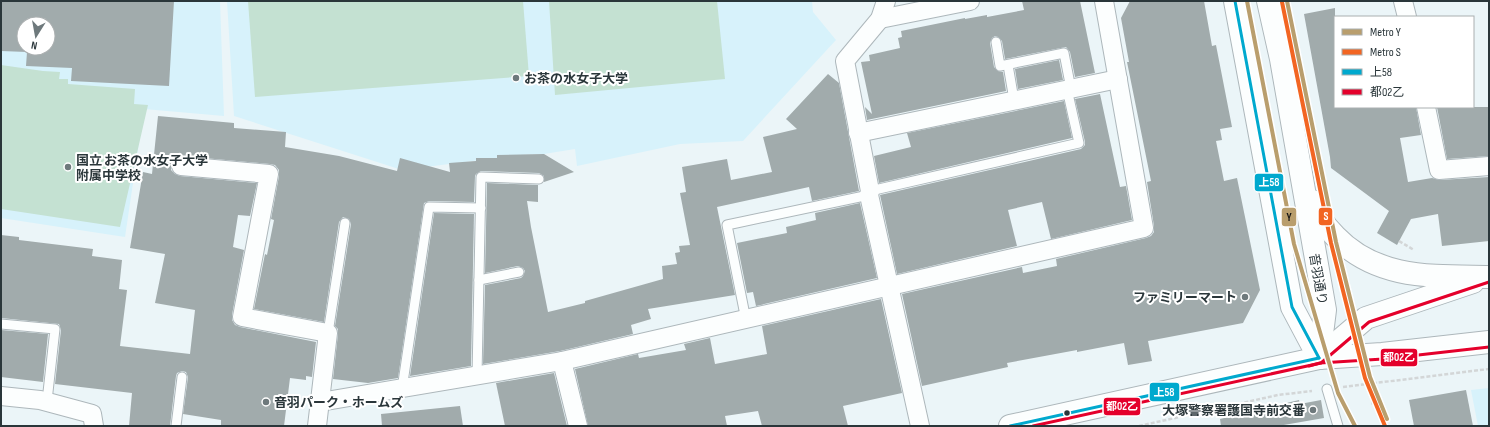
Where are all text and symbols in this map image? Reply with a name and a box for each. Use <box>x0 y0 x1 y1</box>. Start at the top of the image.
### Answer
north arrow <box>16 16 56 56</box>
legend <box>1334 16 1474 108</box>
text: Metro Y <box>1370 25 1401 40</box>
text: N <box>30 38 38 52</box>
text: Metro S <box>1370 45 1401 60</box>
text: 上58 <box>1370 65 1392 80</box>
place label: お茶の水女子大学 <box>524 71 628 87</box>
marker: お茶の水女子大学 <box>511 73 521 83</box>
text: 都02乙 <box>1370 85 1404 100</box>
place label: 国立 お茶の水女子大学 附属中学校 <box>76 153 208 184</box>
marker: 国立 お茶の水女子大学 附属中学校 <box>63 162 73 172</box>
line badge: 上58 <box>1254 173 1284 192</box>
text: 上58 <box>1258 176 1280 189</box>
line badge: Y <box>1281 207 1297 227</box>
line badge: S <box>1318 207 1333 226</box>
text: S <box>1324 210 1329 223</box>
text: Y <box>1286 211 1292 224</box>
street label: 音羽通り <box>1306 252 1330 306</box>
place label: ファミリーマート <box>1133 290 1237 306</box>
marker: ファミリーマート <box>1240 292 1250 302</box>
line badge: 都02乙 <box>1380 348 1418 367</box>
text: 都02乙 <box>1383 351 1415 364</box>
line badge: 上58 <box>1149 382 1180 402</box>
text: 上58 <box>1153 386 1175 399</box>
place label: 音羽パーク・ホームズ <box>274 395 403 411</box>
marker: 音羽パーク・ホームズ <box>261 397 271 407</box>
line badge: 都02乙 <box>1103 397 1141 416</box>
text: 都02乙 <box>1106 400 1138 413</box>
place label: 大塚警察署護国寺前交番 <box>1162 403 1305 419</box>
marker: 大塚警察署護国寺前交番 <box>1308 405 1318 415</box>
unlabelled marker <box>1062 408 1072 418</box>

